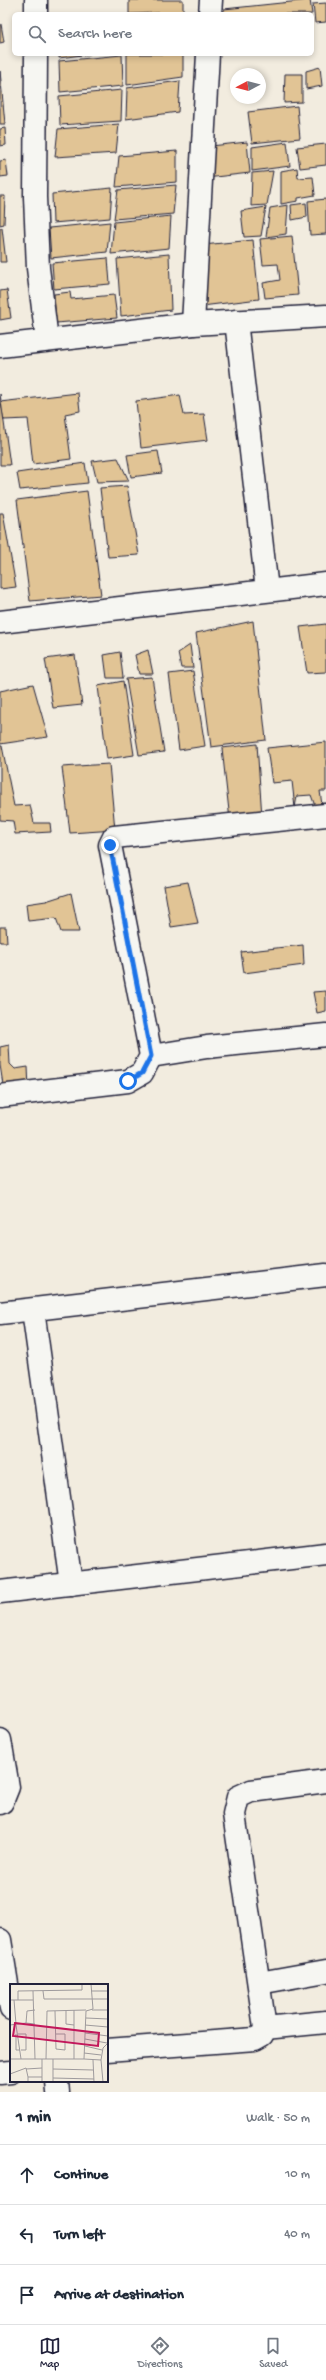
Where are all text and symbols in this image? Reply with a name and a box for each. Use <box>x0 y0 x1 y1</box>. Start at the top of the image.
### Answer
search box <box>12 12 314 56</box>
icon: search <box>26 23 48 45</box>
text: Search here <box>58 25 132 43</box>
north arrow <box>230 68 266 104</box>
route end <box>101 836 119 854</box>
route start <box>119 1072 137 1090</box>
inset map <box>10 1984 108 2082</box>
text: 1 min <box>16 2108 51 2128</box>
text: Walk · 50 m <box>246 2111 310 2126</box>
icon: ahead <box>16 2164 38 2186</box>
text: Continue <box>54 2166 108 2184</box>
text: 10 m <box>285 2167 310 2182</box>
icon: left <box>16 2224 38 2246</box>
text: Turn left <box>54 2226 105 2244</box>
text: 40 m <box>284 2227 310 2242</box>
icon: arrive <box>16 2284 38 2306</box>
text: Arrive at destination <box>54 2286 184 2304</box>
tab: Map <box>39 2335 61 2371</box>
tab: Directions <box>138 2335 182 2371</box>
tab: Saved <box>259 2335 287 2371</box>

